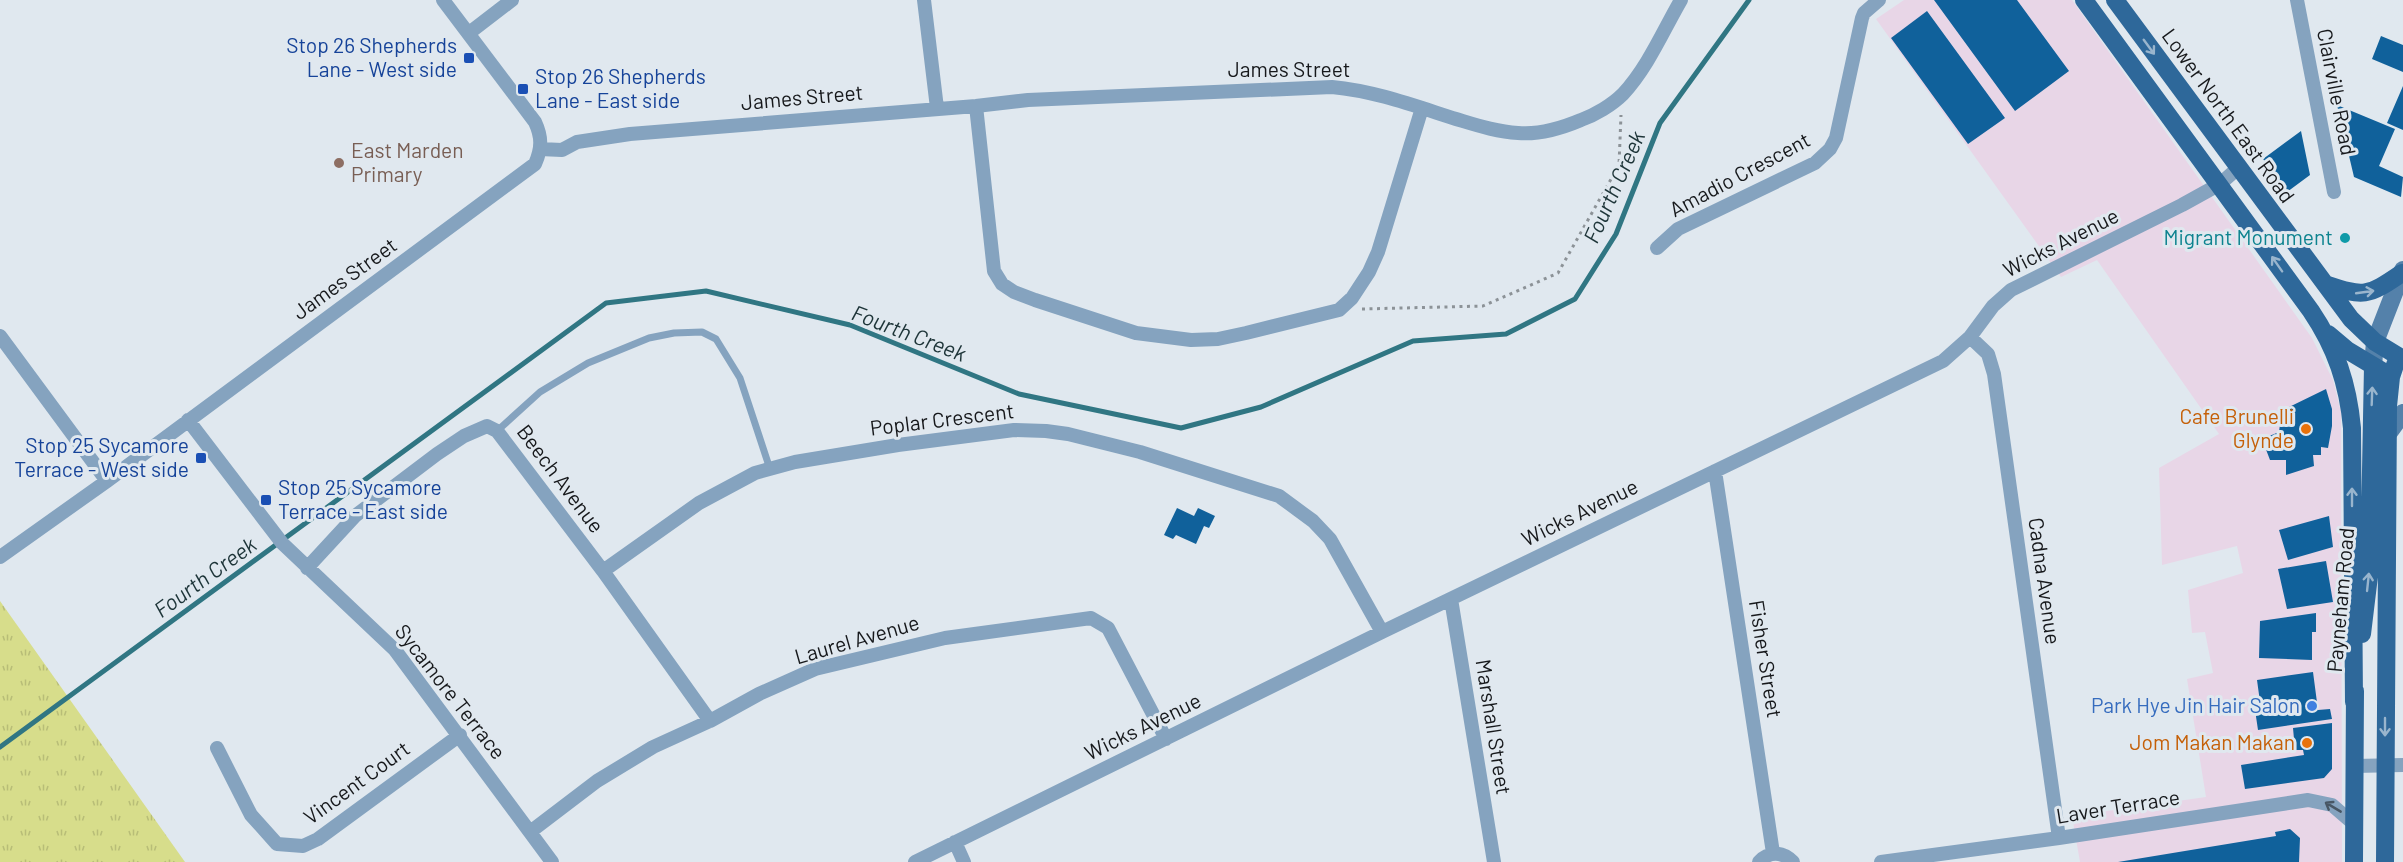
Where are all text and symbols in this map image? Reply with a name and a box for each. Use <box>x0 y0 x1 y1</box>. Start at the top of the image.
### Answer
street label: Lower North East Road <box>2158 23 2301 207</box>
street label: Clairville Road <box>2313 26 2362 157</box>
place label: Stop 26 Shepherds Lane - West side <box>286 32 457 81</box>
one-way arrow <box>2143 39 2155 55</box>
marker: Stop 26 Shepherds Lane - West side <box>462 51 476 65</box>
street label: James Street <box>1228 56 1350 81</box>
place label: Stop 26 Shepherds Lane - East side <box>535 63 706 112</box>
street label: James Street <box>740 79 864 114</box>
marker: Stop 26 Shepherds Lane - East side <box>516 82 530 96</box>
water label: Fourth Creek <box>1577 126 1649 247</box>
street label: Amadio Crescent <box>1665 126 1814 221</box>
place label: East Marden Primary <box>351 137 464 186</box>
marker: East Marden Primary <box>332 156 346 170</box>
street label: Wicks Avenue <box>1998 202 2122 281</box>
place label: Migrant Monument <box>2163 224 2333 249</box>
marker: Migrant Monument <box>2338 231 2352 245</box>
street label: James Street <box>287 232 401 324</box>
one-way arrow <box>2271 256 2283 272</box>
one-way arrow <box>2355 286 2374 297</box>
water label: Fourth Creek <box>849 298 970 366</box>
one-way arrow <box>2366 386 2378 406</box>
street label: Poplar Crescent <box>868 397 1015 440</box>
place label: Cafe Brunelli Glynde <box>2179 403 2294 452</box>
street label: Beech Avenue <box>512 419 610 537</box>
marker: Cafe Brunelli Glynde <box>2299 422 2313 436</box>
place label: Stop 25 Sycamore Terrace - West side <box>14 432 189 481</box>
marker: Stop 25 Sycamore Terrace - West side <box>194 451 208 465</box>
street label: Wicks Avenue <box>1517 473 1642 551</box>
place label: Stop 25 Sycamore Terrace - East side <box>278 474 448 523</box>
one-way arrow <box>2346 487 2358 507</box>
marker: Stop 25 Sycamore Terrace - East side <box>259 493 273 507</box>
street label: Cadna Avenue <box>2024 516 2067 646</box>
street label: Payneham Road <box>2321 527 2358 673</box>
water label: Fourth Creek <box>148 530 261 622</box>
one-way arrow <box>2363 572 2374 592</box>
street label: Fisher Street <box>1745 598 1788 719</box>
street label: Laurel Avenue <box>791 609 922 668</box>
street label: Sycamore Terrace <box>391 619 512 764</box>
street label: Marshall Street <box>1471 657 1518 796</box>
street label: Wicks Avenue <box>1080 687 1205 765</box>
place label: Park Hye Jin Hair Salon <box>2091 692 2300 717</box>
marker: Park Hye Jin Hair Salon <box>2305 699 2319 713</box>
one-way arrow <box>2379 716 2391 736</box>
place label: Jom Makan Makan <box>2129 729 2295 754</box>
street label: Vincent Court <box>298 735 414 829</box>
marker: Jom Makan Makan <box>2300 736 2314 750</box>
street label: Laver Terrace <box>2054 783 2181 828</box>
one-way arrow <box>2325 801 2342 813</box>

